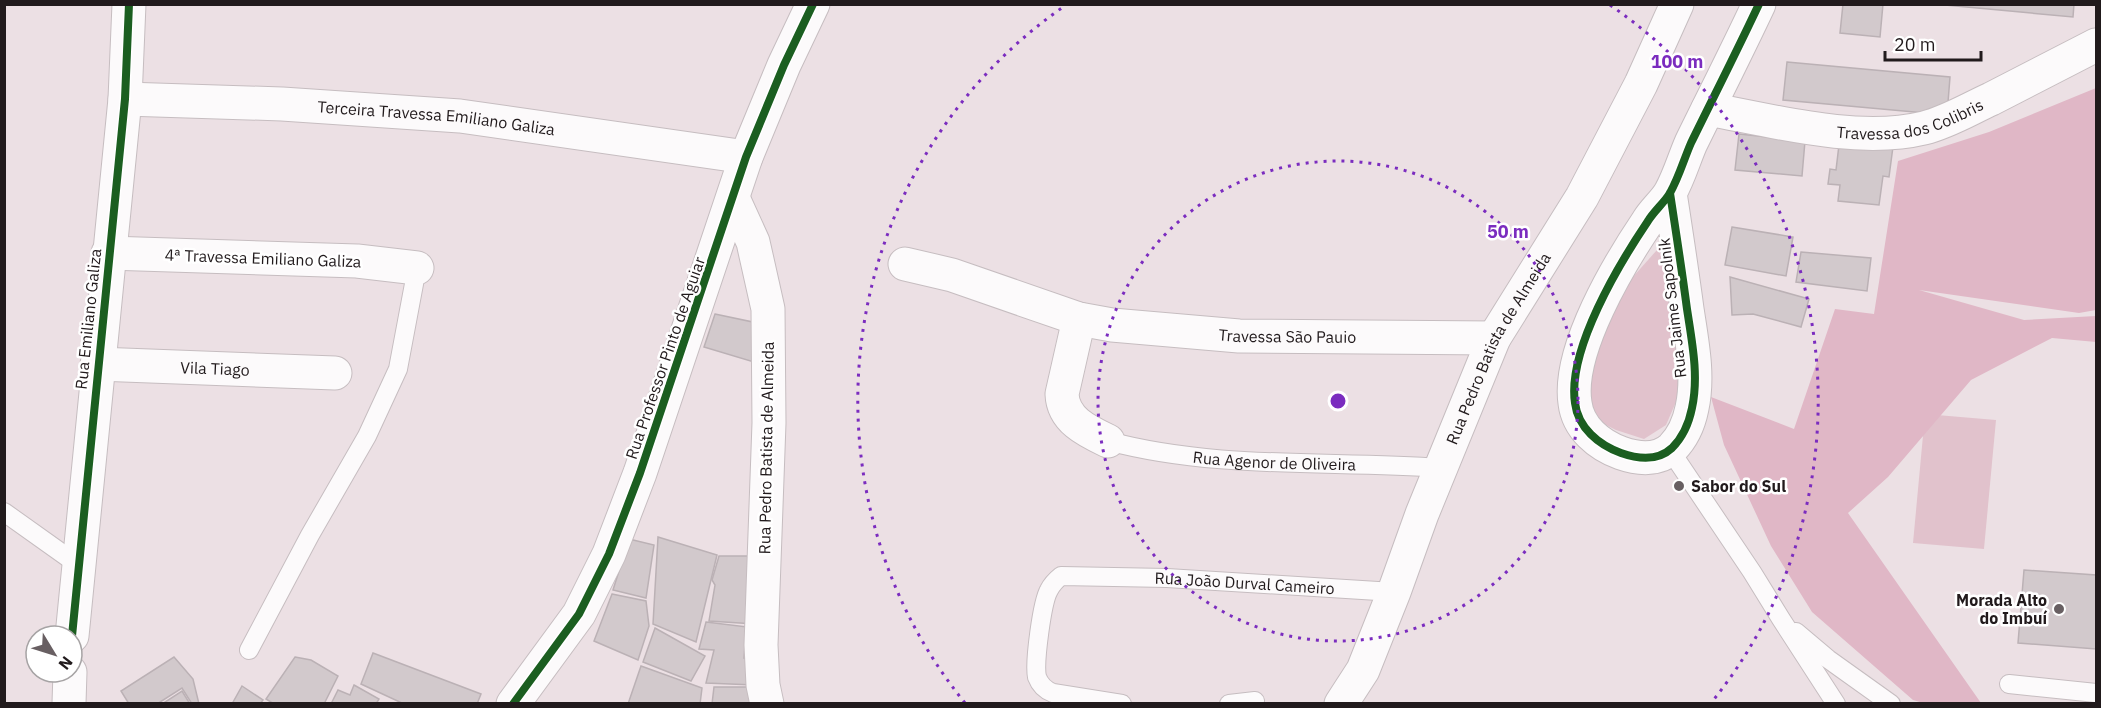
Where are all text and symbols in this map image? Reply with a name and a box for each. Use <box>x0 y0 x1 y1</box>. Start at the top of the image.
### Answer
scale bar <box>1885 24 1981 62</box>
text: 20 m <box>1894 33 1936 56</box>
text: 100 m <box>1651 50 1703 73</box>
street label: Travessa dos Colibris <box>1836 94 1986 143</box>
street label: Terceira Travessa Emiliano Galiza <box>317 96 557 140</box>
text: 50 m <box>1487 220 1529 243</box>
street label: Rua Jaime Sapolnik <box>1653 236 1691 379</box>
street label: 4ª Travessa Emiliano Galiza <box>164 245 362 271</box>
street label: Rua Emiliano Galiza <box>71 247 105 390</box>
street label: Rua Pedro Batista de Almeida <box>1442 248 1555 447</box>
street label: Rua Professor Pinto de Aguiar <box>621 254 709 462</box>
street label: Travessa São Pauio <box>1218 324 1356 347</box>
street label: Rua Pedro Batista de Almeida <box>754 341 778 555</box>
street label: Vila Tiago <box>180 357 250 380</box>
centre of rings <box>1328 391 1348 411</box>
street label: Rua Agenor de Oliveira <box>1192 447 1357 474</box>
place label: Sabor do Sul <box>1691 476 1786 496</box>
marker: Sabor do Sul <box>1672 479 1686 493</box>
street label: Rua João Durval Cameiro <box>1154 568 1335 598</box>
place label: Morada Alto do Imbuí <box>1956 590 2047 628</box>
marker: Morada Alto do Imbuí <box>2052 602 2066 616</box>
north arrow <box>24 624 84 684</box>
text: N <box>54 653 77 674</box>

